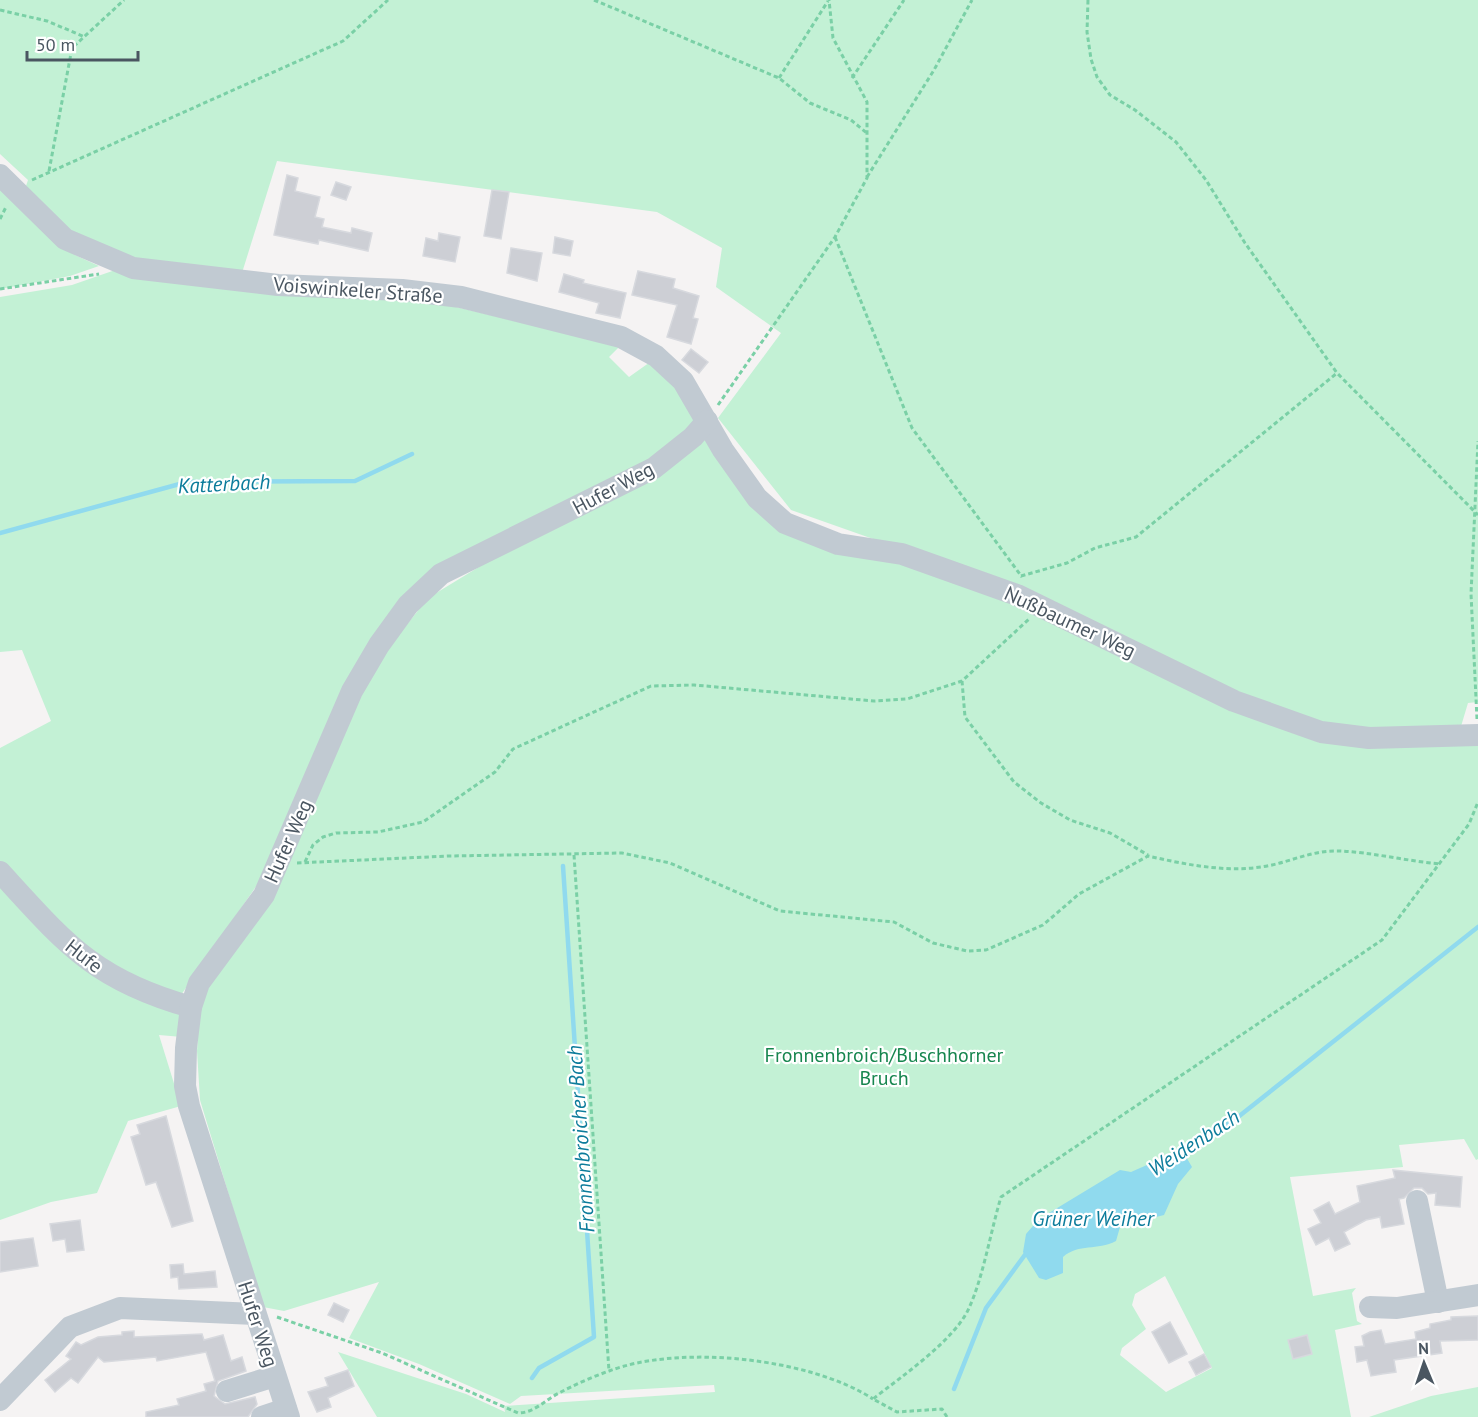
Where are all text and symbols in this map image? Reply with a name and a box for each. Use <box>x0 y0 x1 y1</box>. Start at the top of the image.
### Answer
scale bar <box>27 24 138 62</box>
text: 50 m <box>36 33 75 56</box>
street label: Voiswinkeler Straße <box>272 271 443 309</box>
street label: Hufer Weg <box>568 456 658 520</box>
water label: Katterbach <box>177 468 271 499</box>
street label: Nußbaumer Weg <box>1000 580 1140 664</box>
street label: Hufer Weg <box>258 795 318 887</box>
street label: Hufe <box>60 933 108 979</box>
park label: Fronnenbroich/Buschhorner Bruch <box>765 1042 1004 1091</box>
water label: Fronnenbroicher Bach <box>560 1044 601 1234</box>
water label: Weidenbach <box>1143 1103 1245 1182</box>
water label: Grüner Weiher <box>1032 1205 1156 1232</box>
street label: Hufer Weg <box>232 1278 284 1370</box>
north arrow <box>1394 1333 1454 1393</box>
text: N <box>1418 1338 1429 1358</box>

